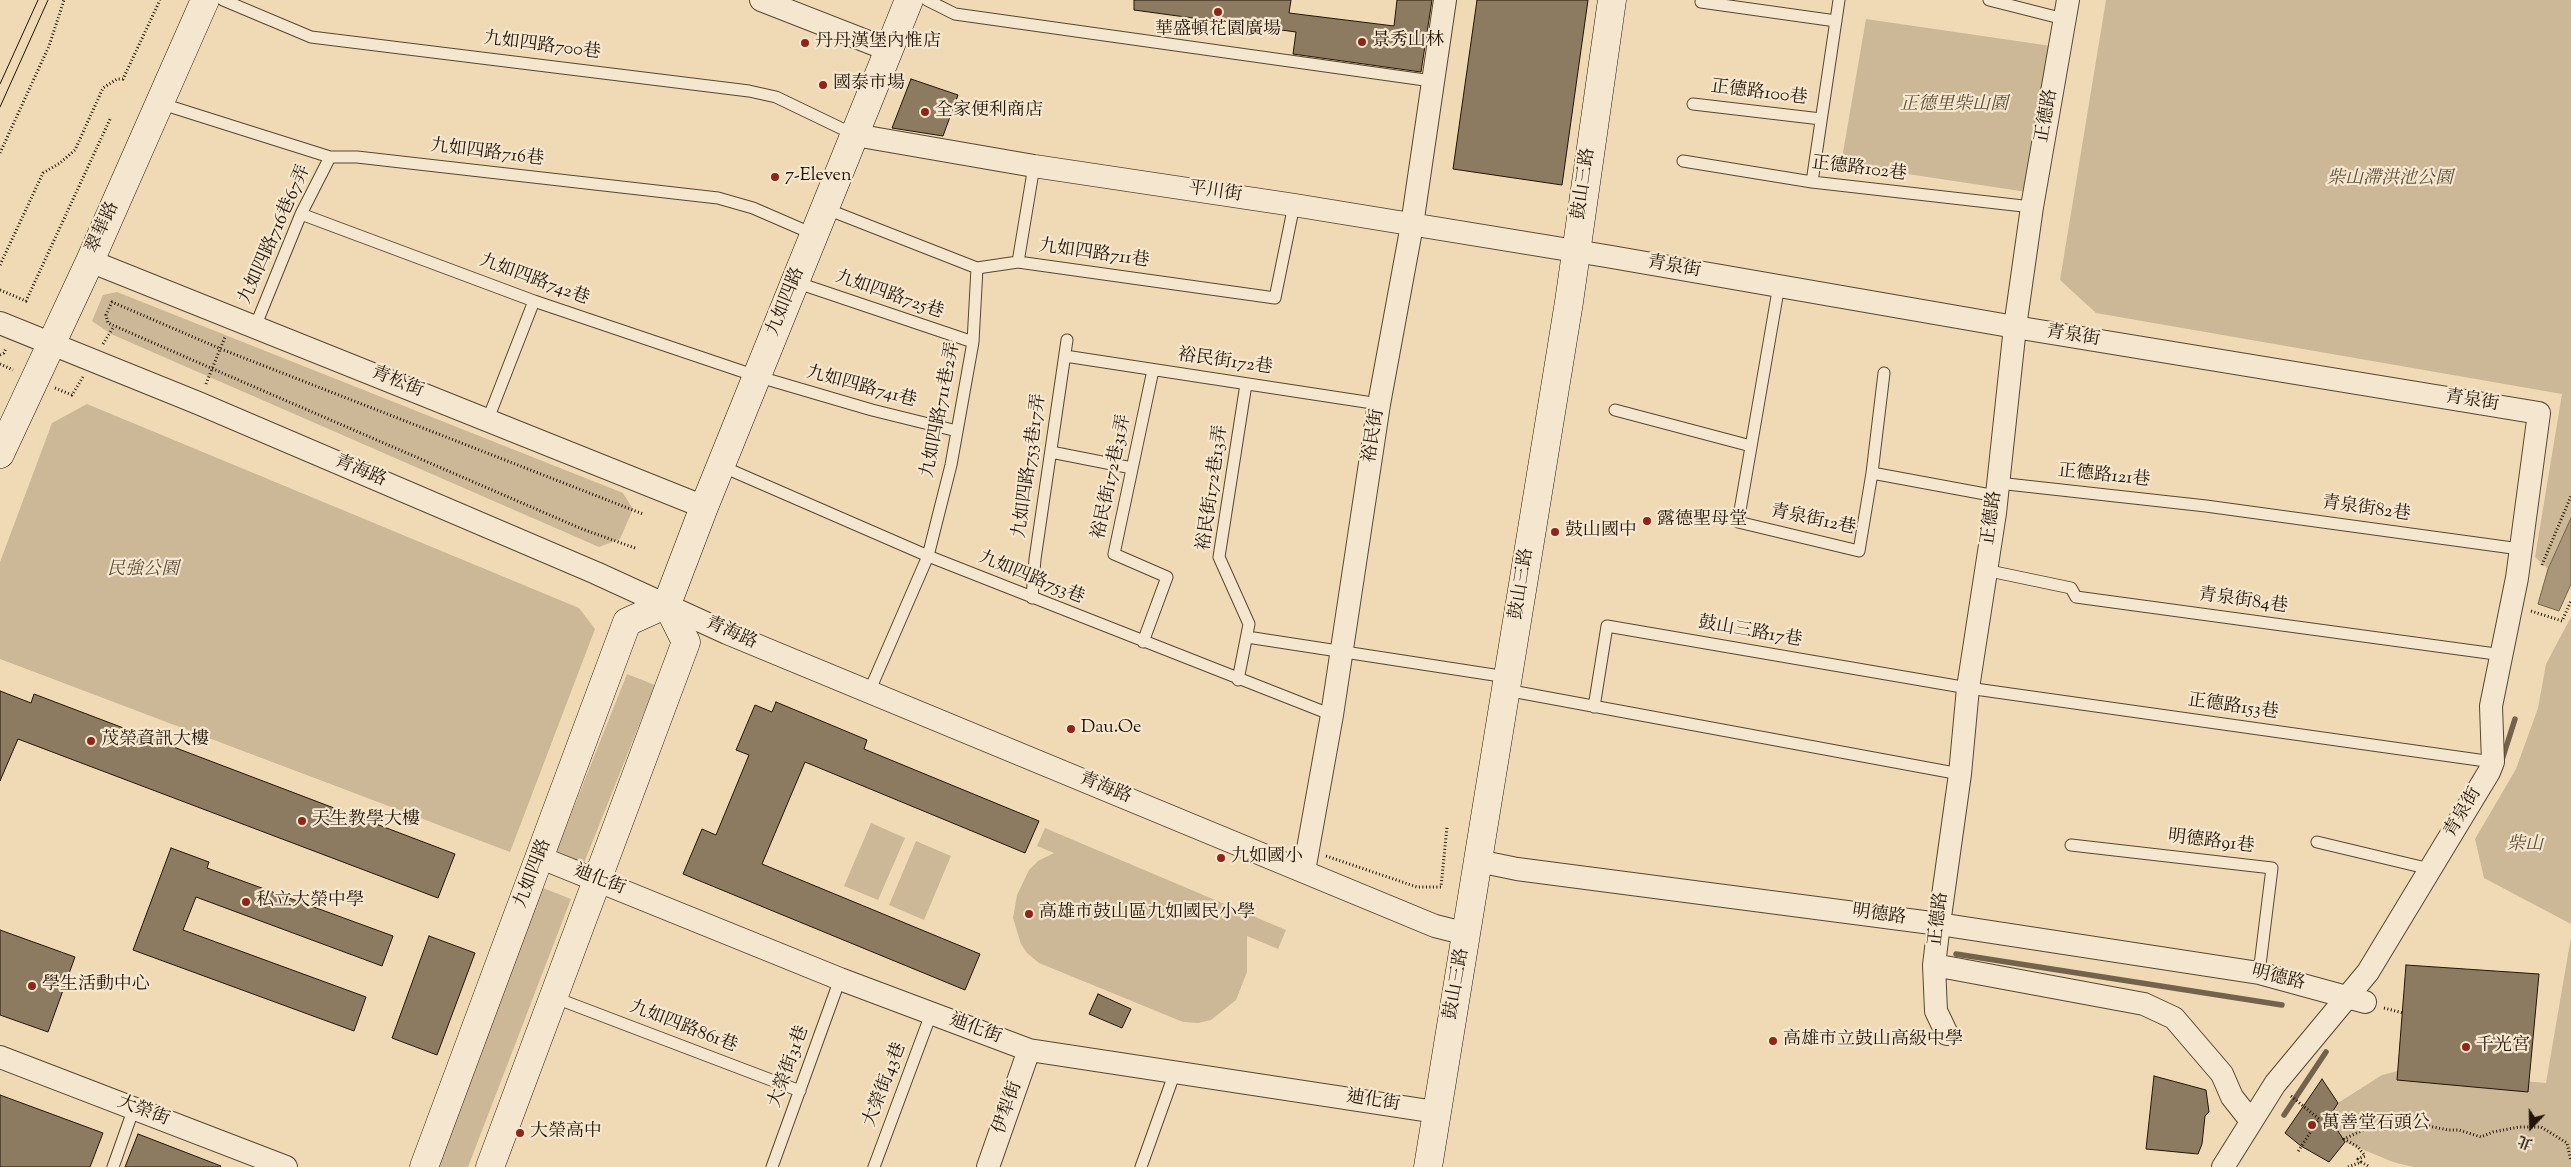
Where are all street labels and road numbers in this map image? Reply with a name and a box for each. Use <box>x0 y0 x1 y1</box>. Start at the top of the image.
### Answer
street label: 九如四路700巷 <box>482 29 602 65</box>
street label: 正德路100巷 <box>1710 77 1808 111</box>
street label: 正德路 <box>2033 88 2063 144</box>
street label: 九如四路716巷 <box>429 136 545 172</box>
street label: 鼓山三路 <box>1569 147 1601 221</box>
street label: 正德路102巷 <box>1810 153 1908 187</box>
street label: 九如四路716巷67弄 <box>236 162 316 308</box>
street label: 平川街 <box>1187 179 1243 207</box>
street label: 翠華路 <box>83 199 125 257</box>
street label: 九如四路711巷 <box>1037 237 1151 273</box>
street label: 九如四路742巷 <box>476 251 592 311</box>
street label: 青泉街 <box>1646 253 1702 283</box>
street label: 九如四路 <box>764 265 810 339</box>
street label: 九如四路725巷 <box>832 267 946 325</box>
street label: 青泉街 <box>2045 322 2101 352</box>
street label: 九如四路711巷2弄 <box>918 340 966 480</box>
street label: 裕民街172巷 <box>1176 346 1274 380</box>
street label: 青松街 <box>368 363 426 403</box>
street label: 九如四路741巷 <box>804 363 918 413</box>
street label: 青泉街 <box>2444 387 2500 417</box>
street label: 九如四路753巷17弄 <box>1010 392 1052 540</box>
street label: 裕民街 <box>1360 408 1390 464</box>
street label: 裕民街172巷31弄 <box>1089 413 1137 541</box>
street label: 裕民街172巷13弄 <box>1194 424 1234 552</box>
street label: 青海路 <box>331 452 389 492</box>
street label: 正德路121巷 <box>2057 461 2151 493</box>
street label: 正德路 <box>1979 490 2007 546</box>
street label: 青泉街82巷 <box>2320 493 2412 527</box>
street label: 青泉街12巷 <box>1768 501 1858 541</box>
street label: 鼓山三路 <box>1507 547 1539 621</box>
street label: 九如四路753巷 <box>975 548 1087 610</box>
street label: 青泉街84巷 <box>2197 585 2289 619</box>
street label: 青海路 <box>702 613 760 655</box>
street label: 鼓山三路17巷 <box>1696 613 1804 653</box>
street label: 正德路153巷 <box>2186 691 2280 725</box>
street label: 青海路 <box>1076 769 1134 809</box>
street label: 青泉街 <box>2441 784 2487 842</box>
street label: 明德路91巷 <box>2167 827 2255 859</box>
street label: 九如四路 <box>511 837 557 911</box>
street label: 迪化街 <box>570 861 628 901</box>
street label: 正德路 <box>1926 891 1954 947</box>
street label: 明德路 <box>1851 902 1907 930</box>
street label: 鼓山三路 <box>1441 947 1475 1021</box>
street label: 明德路 <box>2249 962 2307 996</box>
street label: 九如四路861巷 <box>626 998 740 1058</box>
street label: 迪化街 <box>946 1011 1004 1049</box>
street label: 大榮街31巷 <box>765 1023 815 1111</box>
street label: 大榮街43巷 <box>860 1040 912 1130</box>
street label: 伊犁街 <box>990 1079 1028 1137</box>
street label: 迪化街 <box>1345 1087 1401 1117</box>
street label: 大榮街 <box>114 1092 172 1132</box>

